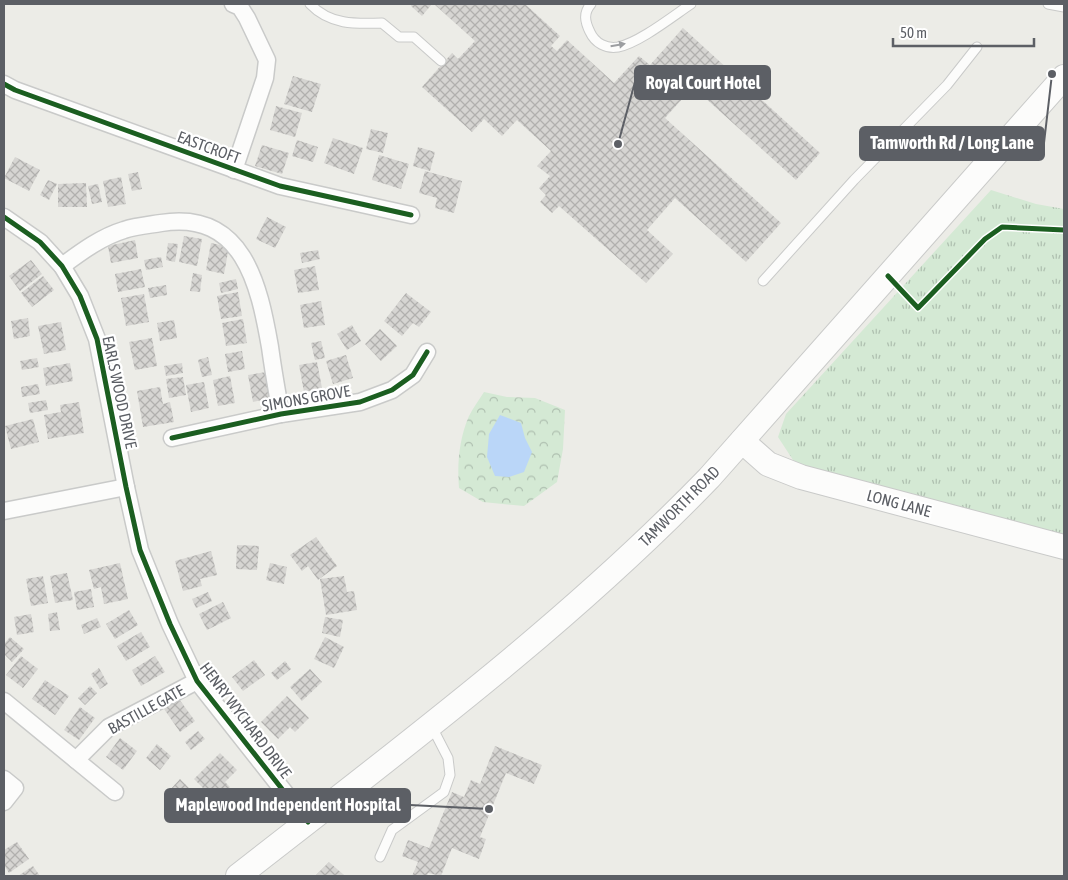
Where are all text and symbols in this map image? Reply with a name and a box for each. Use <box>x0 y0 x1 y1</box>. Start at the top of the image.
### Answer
scale bar <box>893 15 1034 47</box>
text: 50 m <box>900 24 927 41</box>
one-way arrow <box>610 41 626 49</box>
callout: Royal Court Hotel <box>635 66 770 99</box>
text: Royal Court Hotel <box>645 72 761 93</box>
street label: EASTCROFT <box>175 127 243 167</box>
callout: Tamworth Rd / Long Lane <box>860 127 1044 160</box>
text: Tamworth Rd / Long Lane <box>870 132 1034 153</box>
street label: EARLS WOOD DRIVE <box>99 334 141 450</box>
street label: SIMONS GROVE <box>260 381 352 415</box>
street label: TAMWORTH ROAD <box>635 462 723 550</box>
street label: LONG LANE <box>865 486 933 520</box>
street label: HENRY WYCHARD DRIVE <box>197 659 295 782</box>
street label: BASTILLE GATE <box>105 681 187 737</box>
callout: Maplewood Independent Hospital <box>165 789 410 822</box>
text: Maplewood Independent Hospital <box>176 794 401 815</box>

